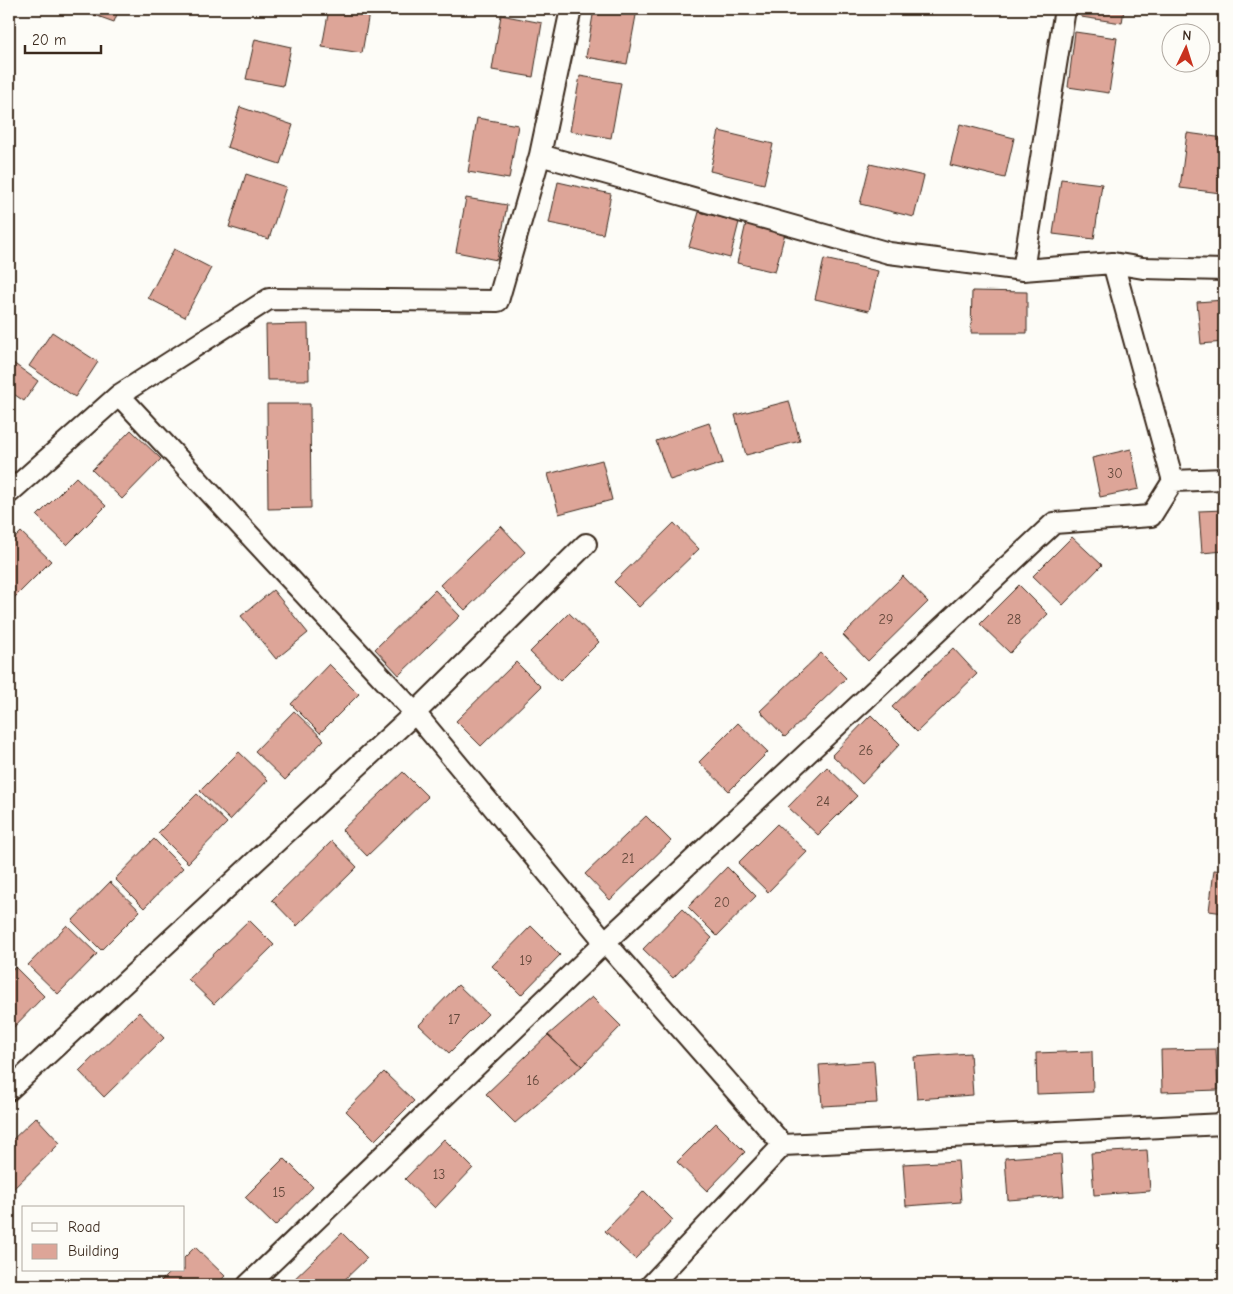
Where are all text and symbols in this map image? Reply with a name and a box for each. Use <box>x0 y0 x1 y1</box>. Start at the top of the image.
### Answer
scale bar <box>25 22 101 54</box>
north arrow <box>1160 22 1210 72</box>
text: N <box>1182 27 1192 44</box>
text: 20 m <box>32 31 66 49</box>
house number: 30 <box>1107 465 1123 482</box>
house number: 29 <box>879 611 893 628</box>
house number: 28 <box>1007 611 1021 628</box>
house number: 26 <box>859 742 873 759</box>
house number: 24 <box>816 793 830 810</box>
house number: 21 <box>622 850 634 867</box>
house number: 20 <box>714 894 730 911</box>
house number: 19 <box>520 952 532 969</box>
house number: 17 <box>448 1011 460 1028</box>
house number: 16 <box>526 1072 540 1089</box>
house number: 13 <box>433 1166 445 1183</box>
house number: 15 <box>272 1184 286 1201</box>
legend <box>22 1206 185 1272</box>
text: Road <box>68 1218 100 1236</box>
text: Building <box>68 1242 119 1260</box>

